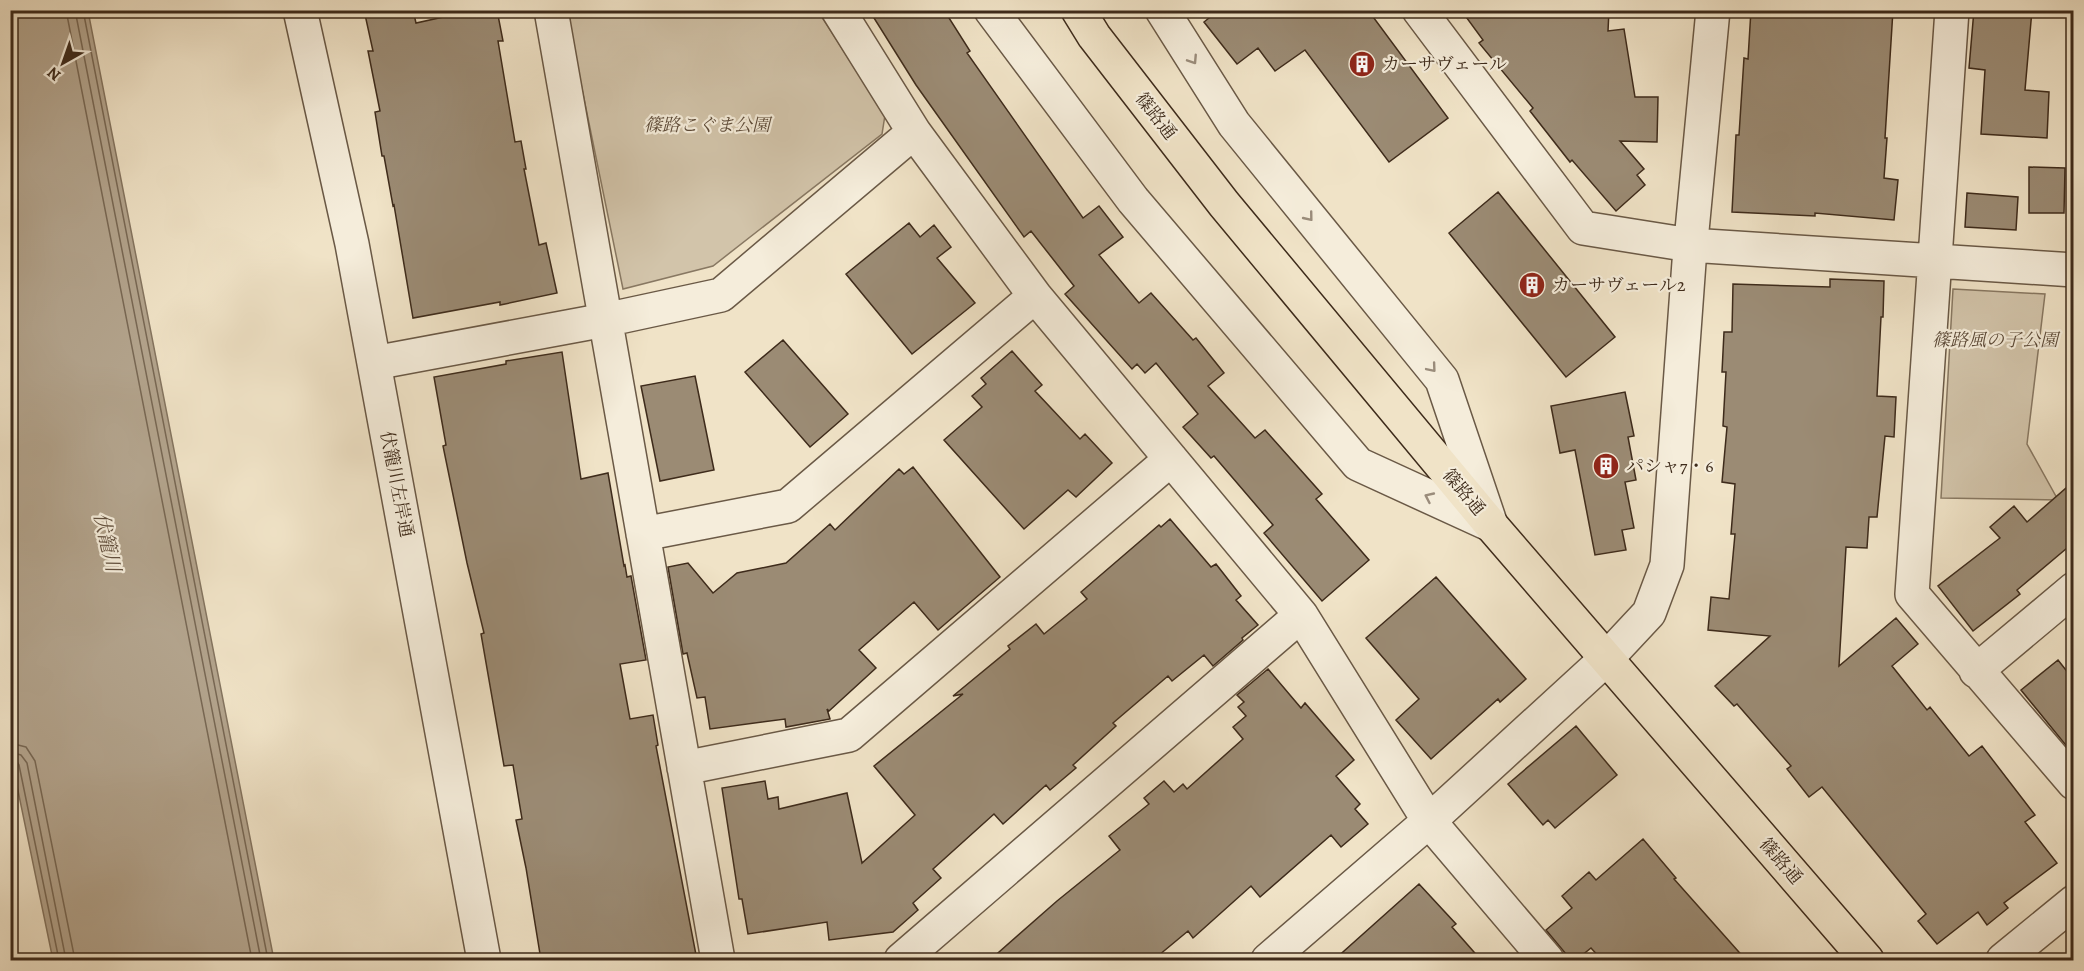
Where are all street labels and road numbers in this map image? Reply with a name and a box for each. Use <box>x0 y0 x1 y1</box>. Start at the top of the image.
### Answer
street label: 篠路通 <box>1130 87 1182 145</box>
street label: 伏籠川左岸通 <box>375 429 419 539</box>
street label: 篠路通 <box>1437 464 1491 520</box>
street label: 篠路通 <box>1754 833 1808 889</box>

